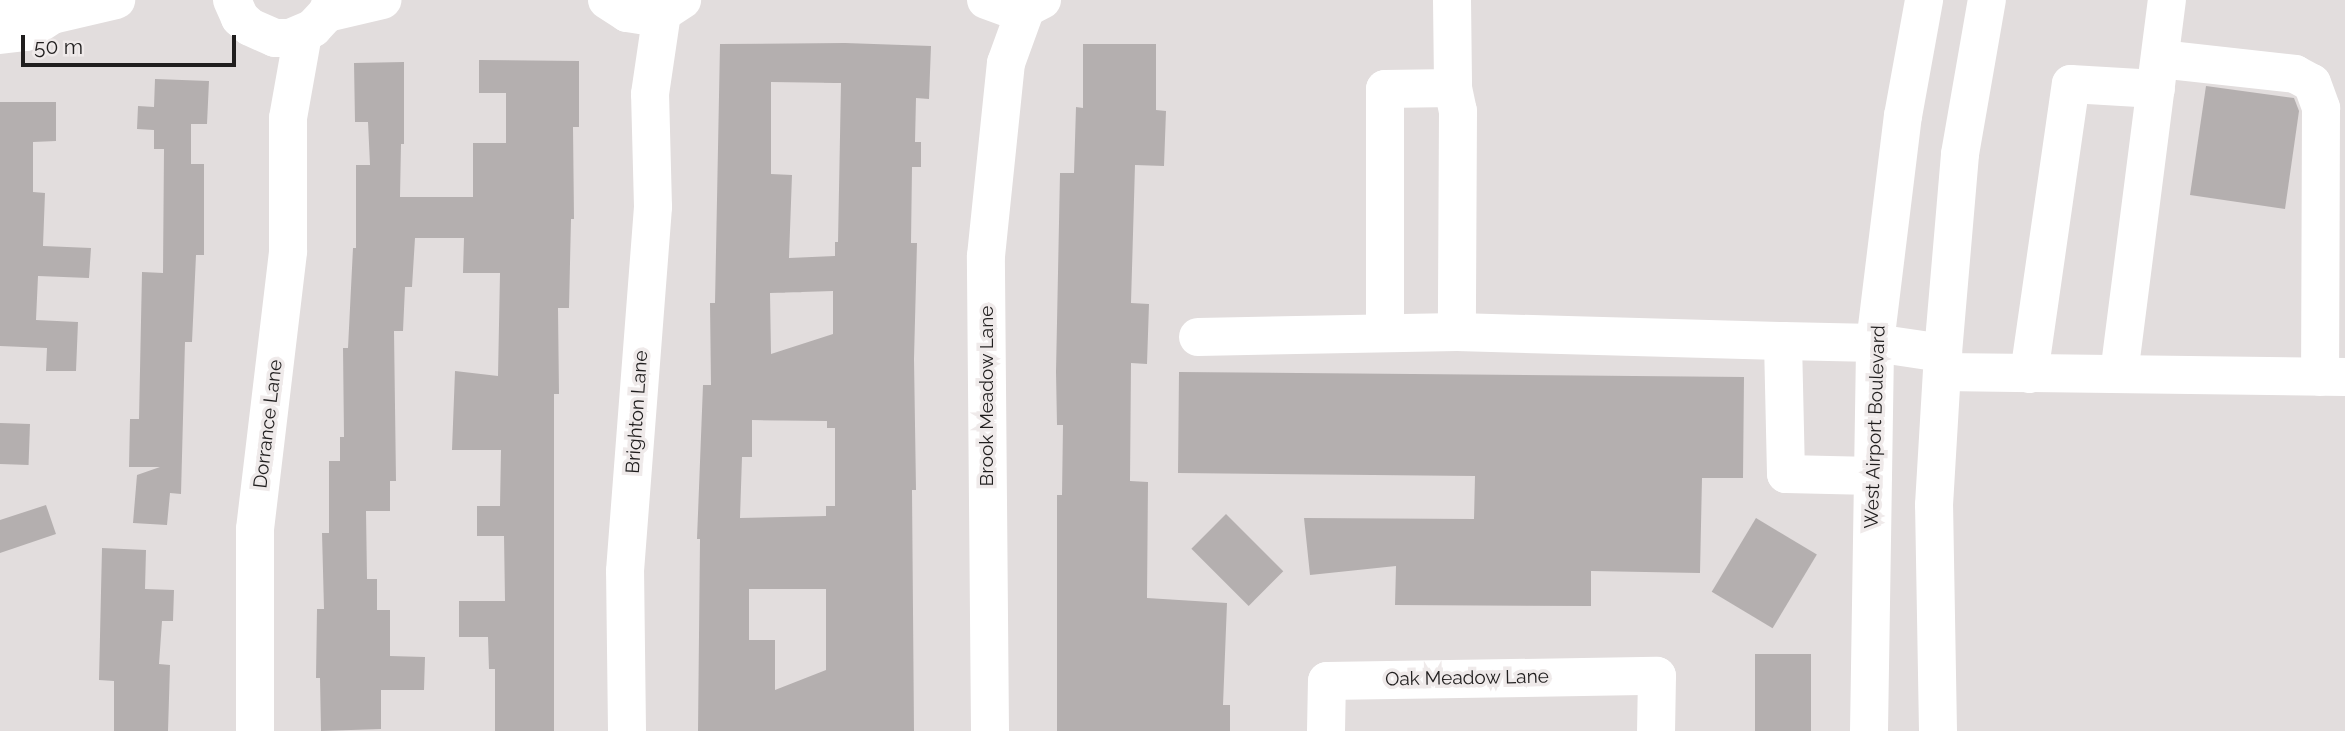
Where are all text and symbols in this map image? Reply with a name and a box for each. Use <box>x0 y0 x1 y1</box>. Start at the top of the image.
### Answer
scale bar <box>24 21 240 65</box>
text: 50 m <box>34 34 83 59</box>
street label: Brook Meadow Lane <box>976 305 998 487</box>
street label: West Airport Boulevard <box>1860 324 1890 530</box>
street label: Brighton Lane <box>621 350 653 474</box>
street label: Dorrance Lane <box>249 358 287 490</box>
street label: Oak Meadow Lane <box>1385 665 1549 691</box>

